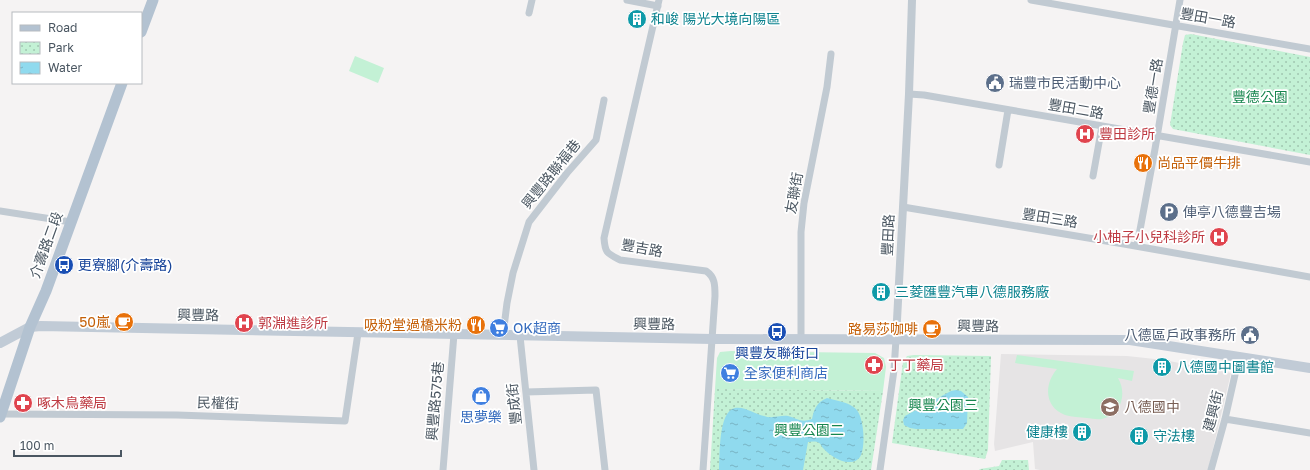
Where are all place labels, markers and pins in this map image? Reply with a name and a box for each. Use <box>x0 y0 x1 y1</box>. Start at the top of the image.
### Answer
building icon: 和峻 陽光大境向陽區 <box>626 8 648 30</box>
place label: 和峻 陽光大境向陽區 <box>651 10 781 27</box>
public building icon: 瑞豐市民活動中心 <box>984 72 1006 94</box>
place label: 瑞豐市民活動中心 <box>1009 74 1121 91</box>
hospital icon: 豐田診所 <box>1074 123 1096 145</box>
place label: 豐田診所 <box>1099 125 1155 142</box>
restaurant icon: 尚品平價牛排 <box>1132 152 1154 174</box>
place label: 尚品平價牛排 <box>1157 154 1241 171</box>
parking icon: 俥亭八德豐吉場 <box>1158 201 1180 223</box>
place label: 俥亭八德豐吉場 <box>1183 203 1281 220</box>
hospital icon: 小柚子小兒科診所 <box>1208 226 1230 248</box>
place label: 小柚子小兒科診所 <box>1093 228 1205 245</box>
bus stop icon: 更寮腳(介壽路) <box>53 254 75 276</box>
place label: 更寮腳(介壽路) <box>78 256 173 273</box>
building icon: 三菱匯豐汽車八德服務廠 <box>870 281 892 303</box>
place label: 三菱匯豐汽車八德服務廠 <box>895 283 1049 300</box>
cafe icon: 50嵐 <box>113 311 135 333</box>
hospital icon: 郭淵進診所 <box>233 312 255 334</box>
place label: 50嵐 <box>79 313 111 330</box>
place label: 郭淵進診所 <box>258 314 328 331</box>
restaurant icon: 吸粉堂過橋米粉 <box>465 314 487 336</box>
place label: 吸粉堂過橋米粉 <box>364 316 462 333</box>
supermarket icon: OK超商 <box>488 317 510 339</box>
cafe icon: 路易莎咖啡 <box>921 318 943 340</box>
place label: OK超商 <box>513 319 561 336</box>
place label: 路易莎咖啡 <box>848 320 918 337</box>
bus stop icon: 興豐友聯街口 <box>766 321 788 343</box>
public building icon: 八德區戶政事務所 <box>1239 324 1261 346</box>
place label: 八德區戶政事務所 <box>1124 326 1236 343</box>
place label: 興豐友聯街口 <box>735 344 819 361</box>
pharmacy icon: 丁丁藥局 <box>863 354 885 376</box>
place label: 丁丁藥局 <box>888 356 944 373</box>
building icon: 八德國中圖書館 <box>1151 356 1173 378</box>
place label: 八德國中圖書館 <box>1176 358 1274 375</box>
supermarket icon: 全家便利商店 <box>719 362 741 384</box>
place label: 全家便利商店 <box>744 364 828 381</box>
shop icon: 思夢樂 <box>470 385 492 407</box>
pharmacy icon: 啄木鳥藥局 <box>12 392 34 414</box>
place label: 啄木鳥藥局 <box>37 394 107 411</box>
school or university icon: 八德國中 <box>1099 396 1121 418</box>
place label: 八德國中 <box>1124 398 1180 415</box>
place label: 思夢樂 <box>460 408 502 425</box>
building icon: 健康樓 <box>1071 421 1093 443</box>
place label: 健康樓 <box>1026 423 1068 440</box>
building icon: 守法樓 <box>1128 425 1150 447</box>
place label: 守法樓 <box>1153 427 1195 444</box>

